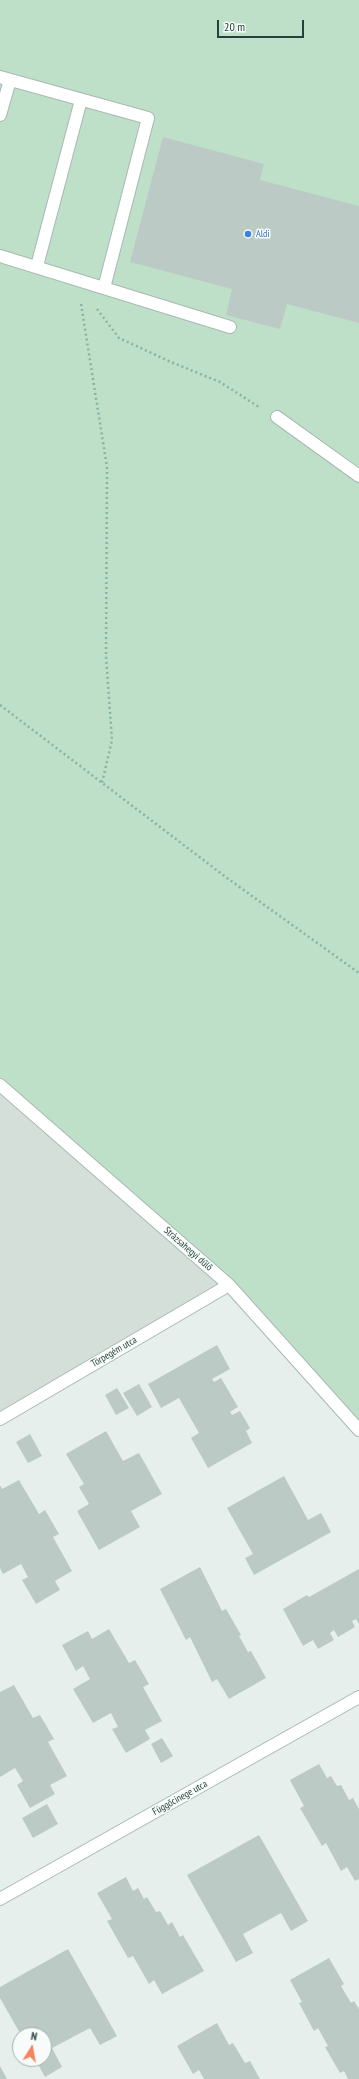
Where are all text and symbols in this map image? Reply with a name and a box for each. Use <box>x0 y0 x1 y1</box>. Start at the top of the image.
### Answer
scale bar <box>219 12 306 38</box>
text: 20 m <box>224 19 245 34</box>
place label: Aldi <box>256 228 270 240</box>
marker: Aldi <box>243 229 253 239</box>
street label: Strázsahegyi dűlő <box>161 1224 215 1274</box>
street label: Törpegém utca <box>89 1334 139 1370</box>
street label: Függőcinege utca <box>151 1778 209 1818</box>
north arrow <box>12 2027 52 2067</box>
text: N <box>30 2029 38 2044</box>

